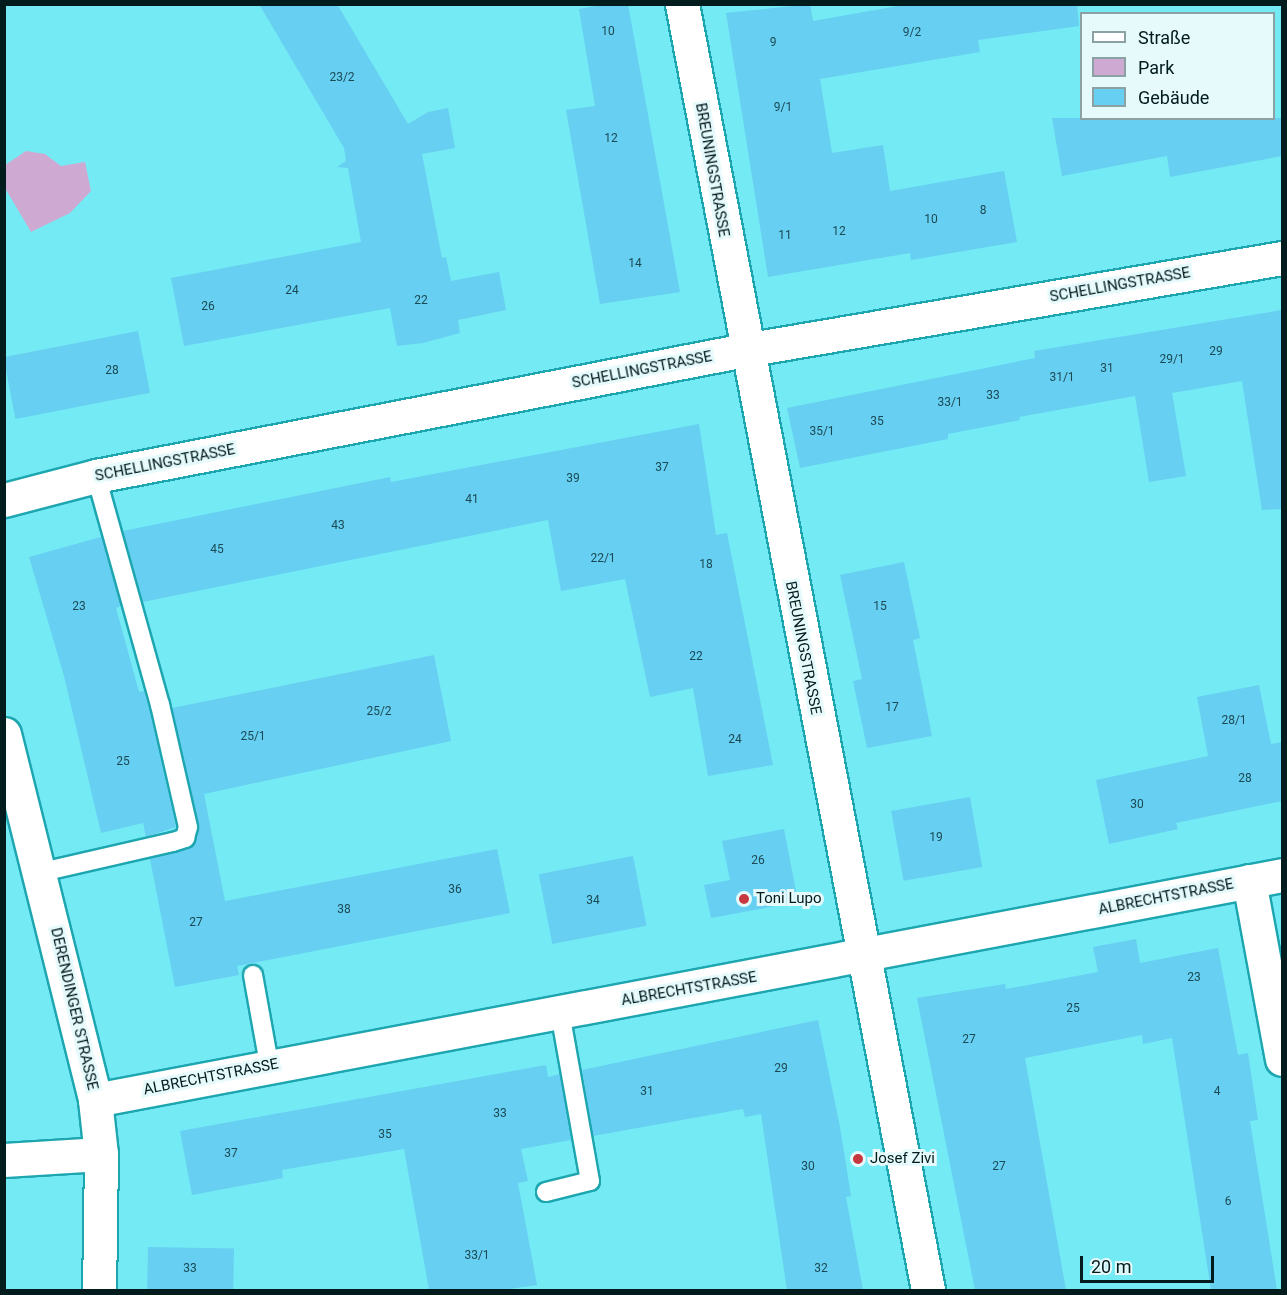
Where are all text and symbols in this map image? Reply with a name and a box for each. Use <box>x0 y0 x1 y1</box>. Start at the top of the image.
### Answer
legend <box>1080 12 1275 120</box>
house number: 10 <box>601 25 615 39</box>
house number: 9/2 <box>903 26 921 40</box>
text: Straße <box>1138 27 1190 48</box>
house number: 9 <box>770 36 776 50</box>
text: Park <box>1138 57 1174 78</box>
house number: 23/2 <box>329 71 355 85</box>
text: Gebäude <box>1138 87 1209 108</box>
house number: 9/1 <box>774 101 792 115</box>
street label: BREUNINGSTRASSE <box>691 102 733 238</box>
house number: 12 <box>604 132 618 146</box>
house number: 8 <box>980 204 986 218</box>
house number: 10 <box>924 213 938 227</box>
house number: 12 <box>832 225 846 239</box>
house number: 11 <box>778 229 792 243</box>
house number: 14 <box>628 257 642 271</box>
street label: SCHELLINGSTRASSE <box>1048 264 1192 306</box>
house number: 24 <box>285 284 299 298</box>
house number: 22 <box>414 294 428 308</box>
house number: 26 <box>201 300 215 314</box>
house number: 29 <box>1209 345 1223 359</box>
street label: SCHELLINGSTRASSE <box>570 348 714 392</box>
house number: 29/1 <box>1159 353 1185 367</box>
house number: 31 <box>1100 362 1114 376</box>
house number: 28 <box>105 364 119 378</box>
house number: 31/1 <box>1049 371 1075 385</box>
house number: 33 <box>986 389 1000 403</box>
house number: 33/1 <box>937 396 963 410</box>
house number: 35 <box>870 415 884 429</box>
house number: 35/1 <box>809 425 835 439</box>
street label: SCHELLINGSTRASSE <box>93 441 237 485</box>
house number: 37 <box>655 461 669 475</box>
house number: 39 <box>566 472 580 486</box>
house number: 41 <box>465 493 479 507</box>
house number: 43 <box>331 519 345 533</box>
house number: 45 <box>210 543 224 557</box>
house number: 22/1 <box>590 552 616 566</box>
house number: 18 <box>699 558 713 572</box>
street label: BREUNINGSTRASSE <box>781 580 825 716</box>
house number: 23 <box>72 600 86 614</box>
house number: 15 <box>873 600 887 614</box>
house number: 22 <box>689 650 703 664</box>
house number: 17 <box>885 701 899 715</box>
house number: 25/2 <box>366 705 392 719</box>
house number: 28/1 <box>1221 714 1247 728</box>
house number: 25/1 <box>240 730 266 744</box>
house number: 24 <box>728 733 742 747</box>
house number: 25 <box>116 755 130 769</box>
house number: 28 <box>1238 772 1252 786</box>
house number: 30 <box>1130 798 1144 812</box>
house number: 19 <box>929 831 943 845</box>
house number: 26 <box>751 854 765 868</box>
street label: ALBRECHTSTRASSE <box>1097 875 1235 919</box>
house number: 36 <box>448 883 462 897</box>
place label: Toni Lupo <box>756 890 821 908</box>
marker: Toni Lupo <box>737 892 751 906</box>
house number: 34 <box>586 894 600 908</box>
house number: 38 <box>337 903 351 917</box>
house number: 27 <box>189 916 203 930</box>
street label: DERENDINGER STRASSE <box>47 926 101 1092</box>
street label: ALBRECHTSTRASSE <box>620 968 758 1010</box>
house number: 23 <box>1187 971 1201 985</box>
house number: 25 <box>1066 1002 1080 1016</box>
house number: 27 <box>962 1033 976 1047</box>
street label: ALBRECHTSTRASSE <box>142 1055 280 1099</box>
house number: 29 <box>774 1062 788 1076</box>
house number: 31 <box>640 1085 654 1099</box>
house number: 4 <box>1214 1085 1220 1099</box>
house number: 33 <box>493 1107 507 1121</box>
house number: 35 <box>378 1128 392 1142</box>
house number: 37 <box>224 1147 238 1161</box>
place label: Josef Zivi <box>870 1150 935 1168</box>
marker: Josef Zivi <box>851 1152 865 1166</box>
house number: 30 <box>801 1160 815 1174</box>
house number: 27 <box>992 1160 1006 1174</box>
house number: 6 <box>1225 1195 1231 1209</box>
scale bar <box>1083 1244 1216 1282</box>
house number: 33/1 <box>464 1249 490 1263</box>
text: 20 m <box>1091 1256 1131 1277</box>
house number: 33 <box>183 1262 197 1276</box>
house number: 32 <box>814 1262 828 1276</box>

